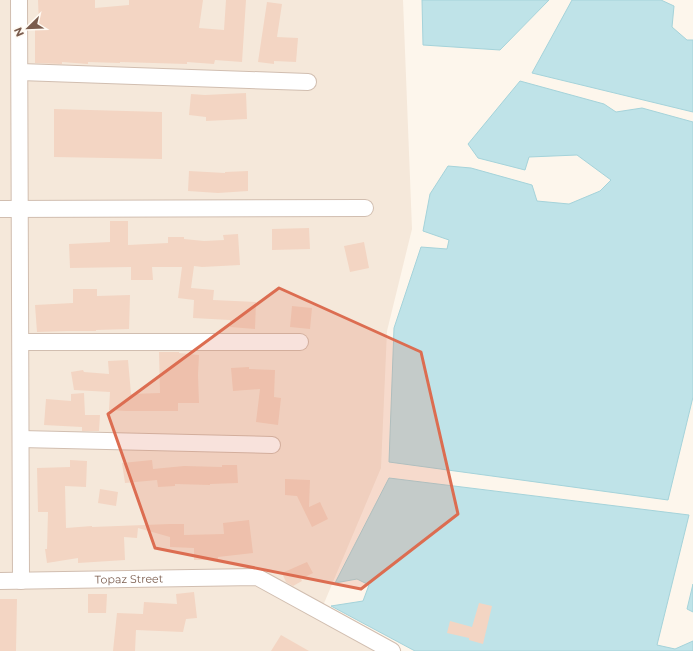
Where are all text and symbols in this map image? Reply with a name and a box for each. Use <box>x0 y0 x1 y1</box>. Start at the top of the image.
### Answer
north arrow <box>8 8 48 48</box>
text: N <box>11 25 27 39</box>
street label: Topaz Street <box>95 571 164 587</box>

